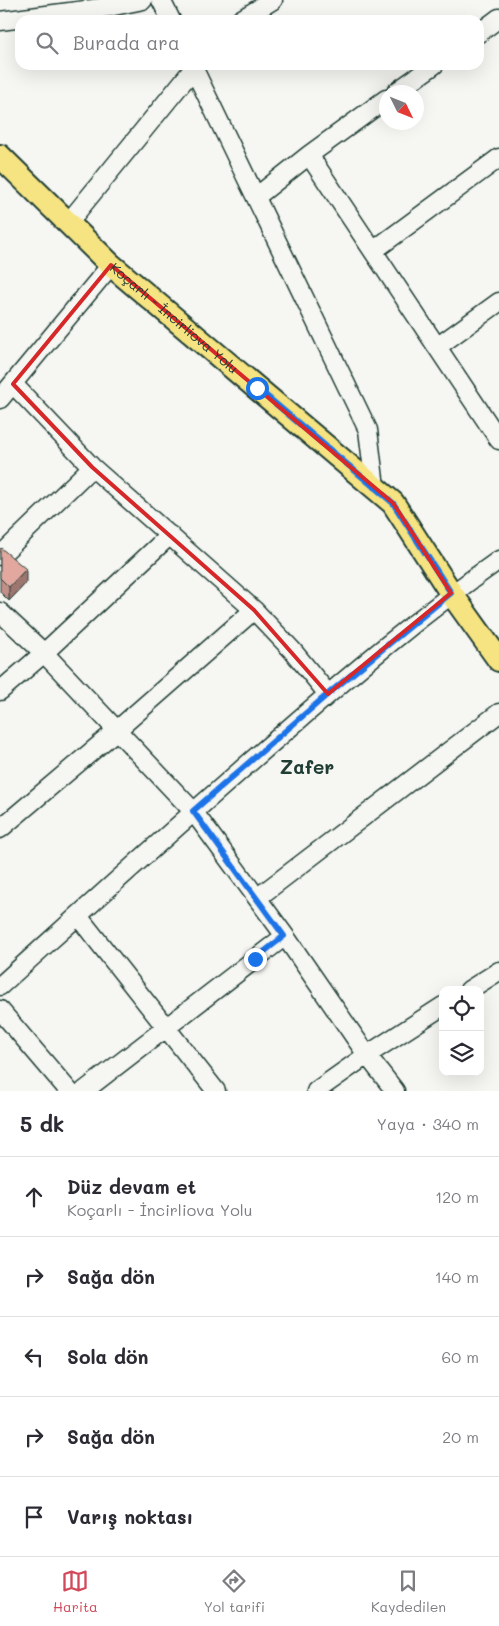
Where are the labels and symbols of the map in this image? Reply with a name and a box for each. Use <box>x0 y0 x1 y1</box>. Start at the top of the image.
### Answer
north arrow <box>379 85 424 130</box>
street label: Koçarlı - İncirliova Yolu <box>106 258 243 377</box>
route start <box>246 377 269 400</box>
district label: Zafer <box>280 754 334 779</box>
route end <box>244 948 267 971</box>

